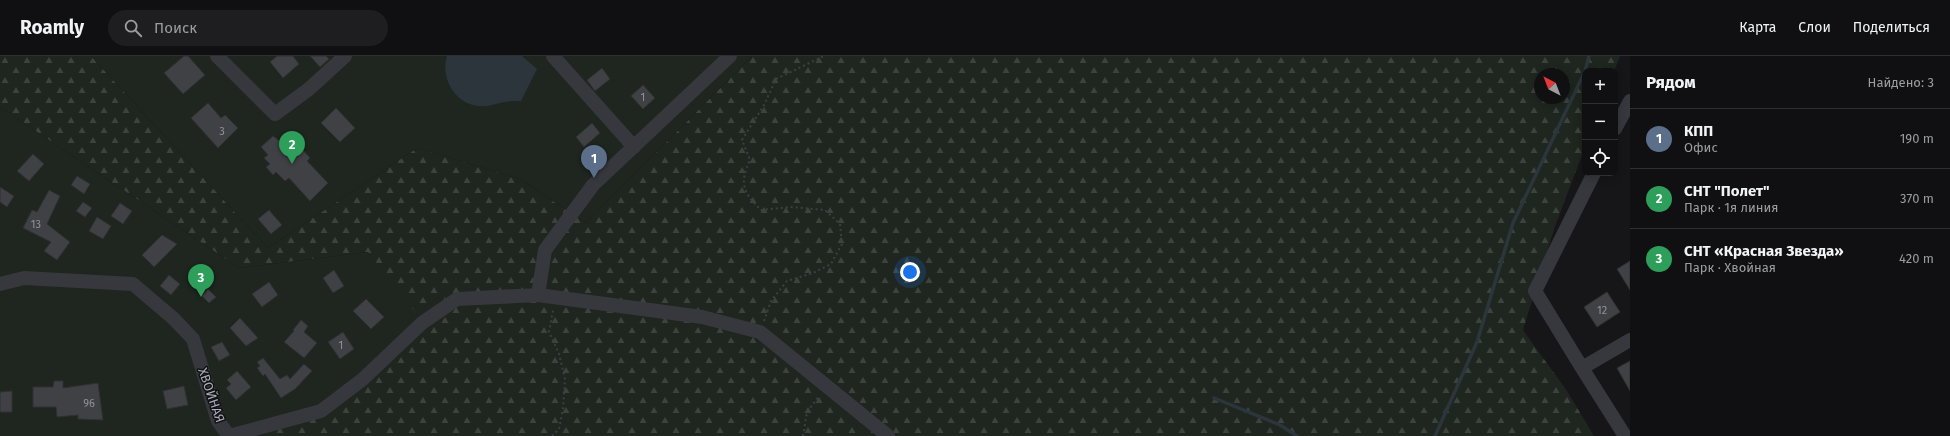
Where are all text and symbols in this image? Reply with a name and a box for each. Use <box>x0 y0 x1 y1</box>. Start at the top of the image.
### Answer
search box <box>108 10 388 46</box>
text: Roamly <box>20 16 84 39</box>
icon: search <box>122 17 144 39</box>
text: Поиск <box>154 19 197 37</box>
text: Карта <box>1739 19 1776 36</box>
text: Слои <box>1798 19 1831 36</box>
text: Поделиться <box>1853 19 1930 36</box>
north arrow <box>1534 68 1570 104</box>
map controls <box>1582 68 1618 176</box>
button: + <box>1582 68 1618 104</box>
text: Рядом <box>1646 72 1696 93</box>
text: Найдено: 3 <box>1868 75 1934 90</box>
house number: 1 <box>641 91 645 104</box>
button: − <box>1582 104 1618 140</box>
text: КПП <box>1684 122 1713 140</box>
house number: 3 <box>219 125 225 138</box>
pin: 2 <box>279 131 305 164</box>
text: 1 <box>1656 131 1662 146</box>
text: 190 m <box>1900 131 1934 146</box>
button: locate <box>1582 140 1618 176</box>
text: Офис <box>1684 140 1718 155</box>
pin: 1 <box>581 145 607 178</box>
text: СНТ "Полет" <box>1684 182 1770 200</box>
text: 2 <box>1656 191 1662 206</box>
text: 370 m <box>1900 191 1934 206</box>
text: Парк · 1я линия <box>1684 200 1779 215</box>
house number: 13 <box>31 218 41 231</box>
text: СНТ «Красная Звезда» <box>1684 242 1844 260</box>
text: 3 <box>1656 251 1662 266</box>
text: 420 m <box>1899 251 1934 266</box>
text: Парк · Хвойная <box>1684 260 1776 275</box>
your location <box>900 262 920 282</box>
pin: 3 <box>188 264 214 297</box>
house number: 12 <box>1597 304 1607 317</box>
house number: 1 <box>339 339 343 352</box>
street label: ХВОЙНАЯ <box>195 366 228 425</box>
house number: 96 <box>83 397 95 410</box>

